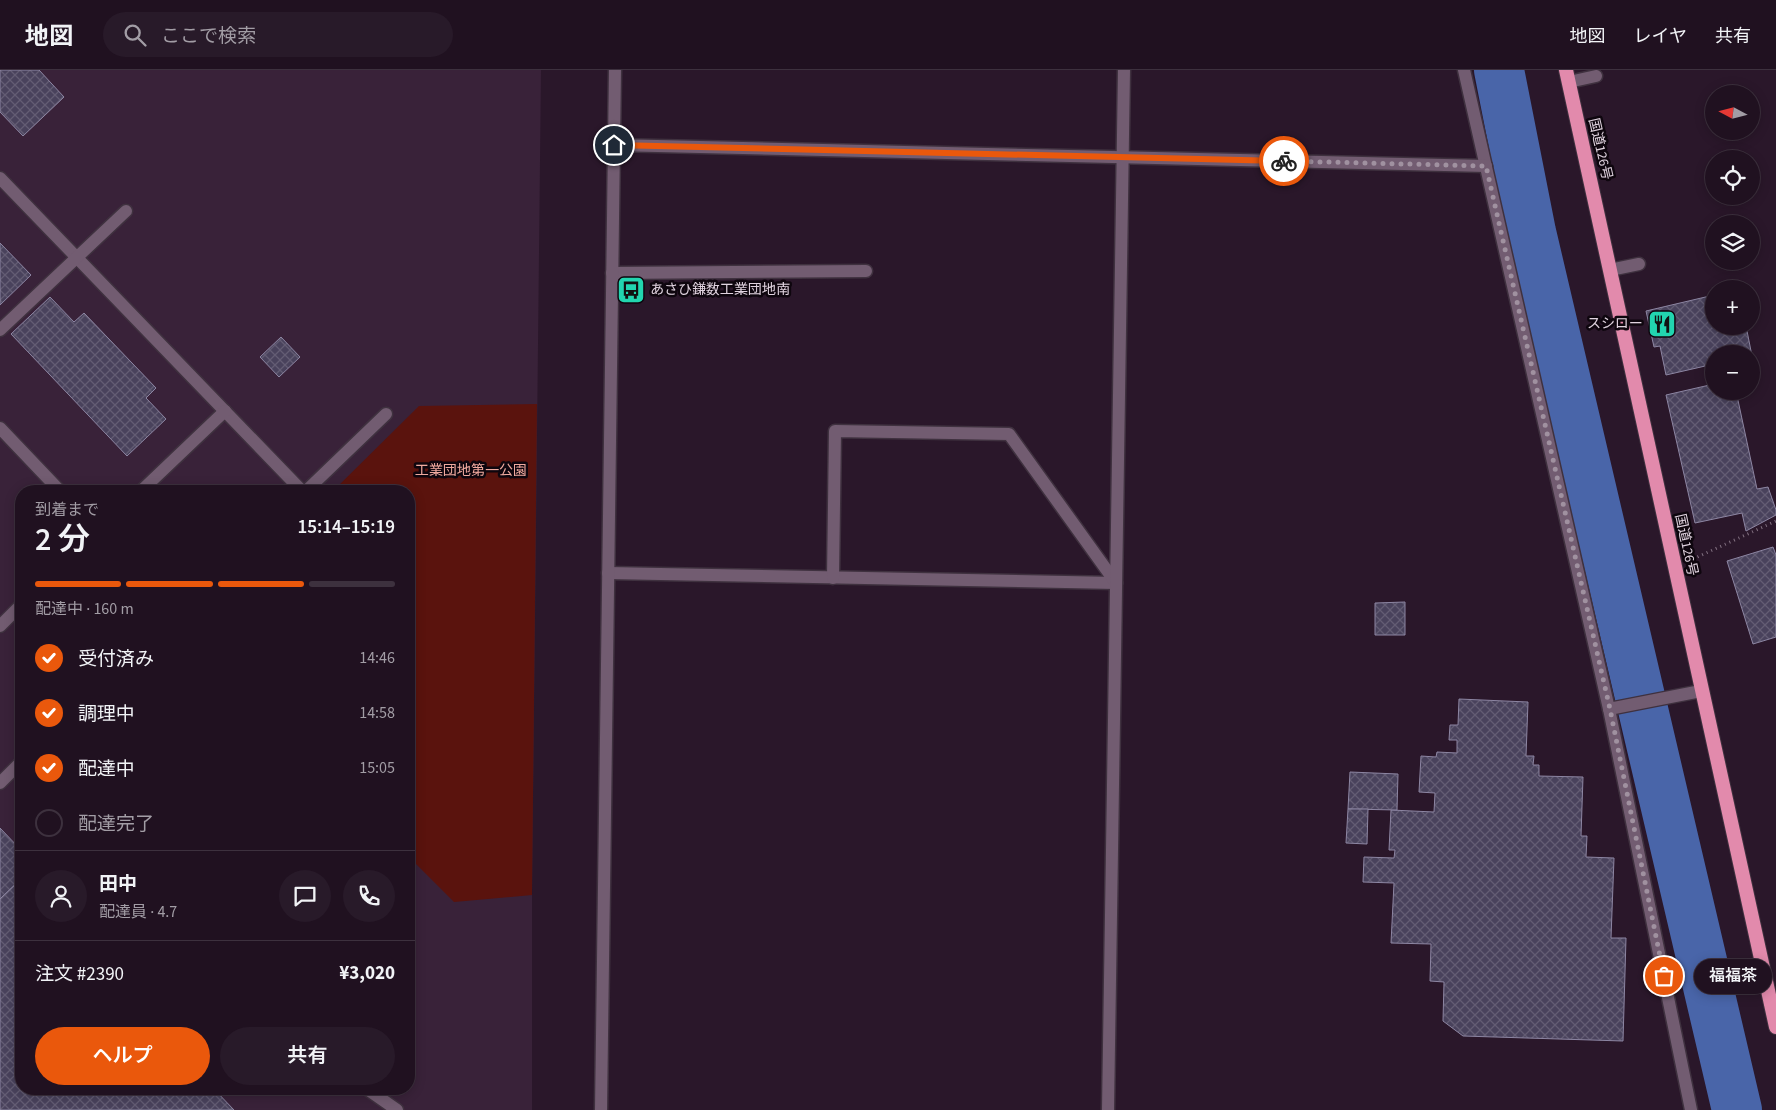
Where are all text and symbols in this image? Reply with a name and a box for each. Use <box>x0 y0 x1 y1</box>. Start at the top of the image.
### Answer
search box <box>103 12 453 57</box>
text: 地図 <box>25 19 73 54</box>
icon: search <box>121 21 149 49</box>
text: ここで検索 <box>161 23 256 50</box>
text: 地図 <box>1570 24 1606 49</box>
text: レイヤ <box>1634 24 1687 49</box>
text: 共有 <box>1715 24 1751 49</box>
north arrow <box>1705 85 1760 140</box>
map controls <box>1705 85 1760 400</box>
street label: 国道126号 <box>1583 116 1617 182</box>
pin <box>593 124 635 166</box>
icon: home <box>600 131 628 159</box>
courier <box>1259 136 1309 186</box>
icon: bike <box>1270 147 1298 175</box>
button: locate <box>1705 150 1760 205</box>
button: layers <box>1705 215 1760 270</box>
bus stop icon: あさひ鎌数工業団地南 <box>616 275 646 305</box>
place label: あさひ鎌数工業団地南 <box>650 280 790 300</box>
button: + <box>1705 280 1760 335</box>
restaurant icon: スシロー <box>1647 309 1677 339</box>
place label: スシロー <box>1587 314 1643 334</box>
button: − <box>1705 345 1760 400</box>
park label: 工業団地第一公園 <box>415 461 527 481</box>
text: 到着まで <box>35 499 99 521</box>
street label: 国道126号 <box>1670 512 1702 578</box>
text: 15:14–15:19 <box>297 514 395 541</box>
text: 2 分 <box>35 517 90 563</box>
text: 配達中 · 160 m <box>35 598 134 620</box>
icon: check <box>35 644 63 672</box>
text: 受付済み <box>78 646 154 673</box>
text: 14:46 <box>359 647 395 669</box>
icon: check <box>35 699 63 727</box>
text: 調理中 <box>78 701 135 728</box>
text: 14:58 <box>359 702 395 724</box>
icon: check <box>35 754 63 782</box>
text: 配達中 <box>78 756 135 783</box>
text: 15:05 <box>359 757 395 779</box>
text: 配達完了 <box>78 811 154 838</box>
button: person <box>35 870 87 922</box>
button: chat <box>279 870 331 922</box>
button: phone <box>343 870 395 922</box>
text: 田中 <box>99 871 137 898</box>
text: 配達員 · 4.7 <box>99 901 177 923</box>
pin <box>1643 955 1685 997</box>
callout: 福福茶 <box>1694 958 1772 994</box>
text: ¥3,020 <box>339 960 395 987</box>
text: 注文 #2390 <box>35 961 124 988</box>
icon: bag <box>1650 962 1678 990</box>
text: 福福茶 <box>1709 965 1757 987</box>
button: ヘルプ <box>35 1027 210 1085</box>
button: 共有 <box>220 1027 395 1085</box>

